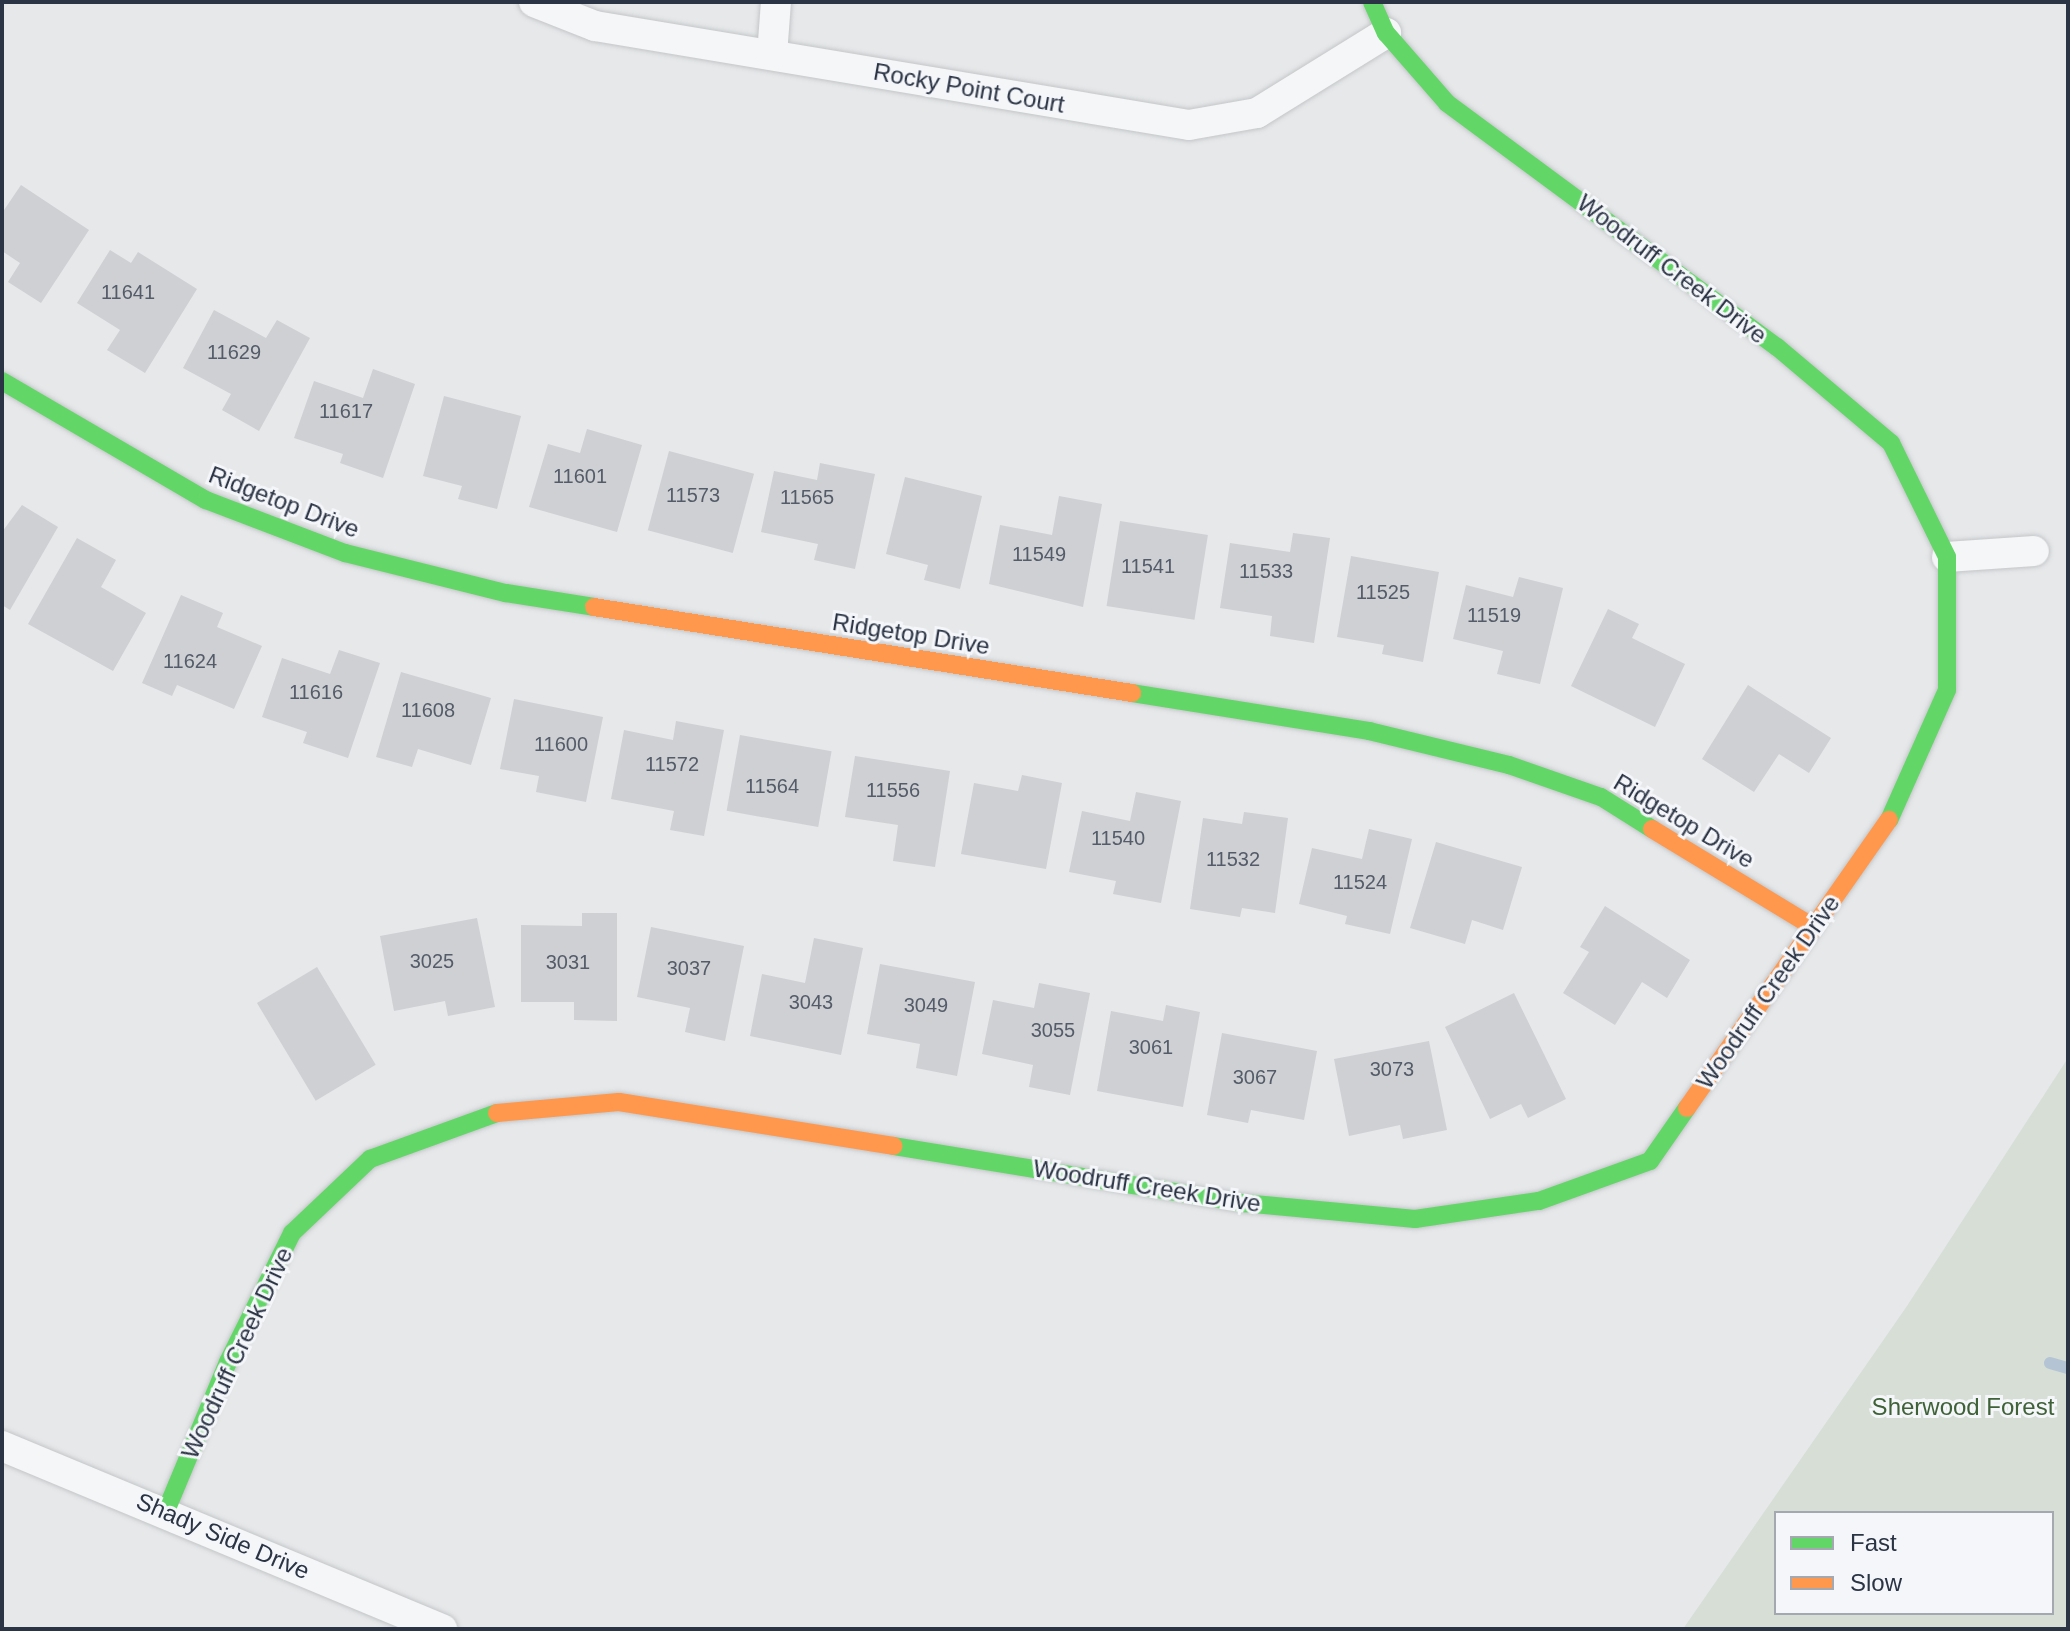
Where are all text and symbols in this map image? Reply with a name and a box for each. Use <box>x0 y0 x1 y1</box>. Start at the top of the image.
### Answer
street label: Rocky Point Court <box>871 57 1067 119</box>
street label: Woodruff Creek Drive <box>1572 188 1772 350</box>
house number: 11641 <box>101 280 155 304</box>
house number: 11629 <box>207 340 261 364</box>
house number: 11617 <box>319 399 373 423</box>
street label: Ridgetop Drive <box>205 460 363 544</box>
house number: 11601 <box>553 464 607 488</box>
house number: 11573 <box>666 483 720 507</box>
house number: 11565 <box>780 485 834 509</box>
house number: 11549 <box>1012 542 1066 566</box>
house number: 11541 <box>1121 554 1175 578</box>
house number: 11533 <box>1239 559 1293 583</box>
house number: 11525 <box>1356 580 1410 604</box>
house number: 11519 <box>1467 603 1521 627</box>
street label: Ridgetop Drive <box>830 607 992 661</box>
house number: 11624 <box>163 649 217 673</box>
house number: 11616 <box>289 680 343 704</box>
house number: 11608 <box>401 698 455 722</box>
house number: 11600 <box>534 732 588 756</box>
house number: 11572 <box>645 752 699 776</box>
street label: Ridgetop Drive <box>1609 768 1759 874</box>
house number: 11564 <box>745 774 799 798</box>
house number: 11556 <box>866 778 920 802</box>
house number: 11540 <box>1091 826 1145 850</box>
house number: 11532 <box>1206 847 1260 871</box>
house number: 11524 <box>1333 870 1387 894</box>
street label: Woodruff Creek Drive <box>1690 890 1846 1094</box>
house number: 3025 <box>410 949 454 973</box>
house number: 3031 <box>546 950 590 974</box>
house number: 3037 <box>667 956 711 980</box>
house number: 3043 <box>789 990 833 1014</box>
house number: 3049 <box>904 993 948 1017</box>
house number: 3055 <box>1031 1018 1075 1042</box>
house number: 3061 <box>1129 1035 1173 1059</box>
house number: 3073 <box>1370 1057 1414 1081</box>
house number: 3067 <box>1233 1065 1277 1089</box>
street label: Woodruff Creek Drive <box>1031 1154 1263 1218</box>
street label: Woodruff Creek Drive <box>175 1243 299 1463</box>
park label: Sherwood Forest <box>1872 1393 2054 1421</box>
street label: Shady Side Drive <box>132 1487 314 1585</box>
legend <box>1774 1511 2054 1615</box>
text: Fast <box>1850 1529 1897 1556</box>
text: Slow <box>1850 1569 1902 1596</box>

